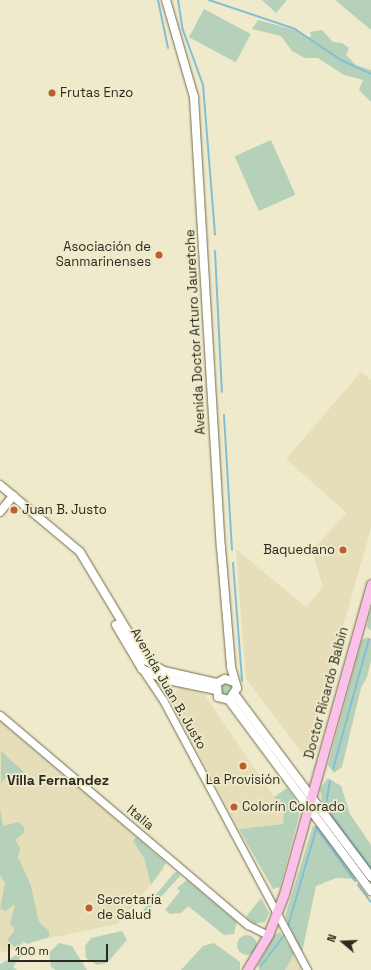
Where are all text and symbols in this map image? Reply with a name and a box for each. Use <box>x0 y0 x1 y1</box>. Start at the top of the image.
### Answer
place label: Frutas Enzo <box>60 85 133 101</box>
marker: Frutas Enzo <box>47 88 57 98</box>
street label: Avenida Doctor Arturo Jauretche <box>183 229 209 435</box>
place label: Asociación de Sanmarinenses <box>56 240 151 271</box>
marker: Asociación de Sanmarinenses <box>154 250 164 260</box>
place label: Juan B. Justo <box>22 502 107 518</box>
marker: Juan B. Justo <box>9 505 19 515</box>
place label: Baquedano <box>263 542 335 558</box>
marker: Baquedano <box>338 545 348 555</box>
street label: Avenida Juan B. Justo <box>127 625 209 753</box>
street label: Doctor Ricardo Balbín <box>302 625 352 761</box>
marker: La Provisión <box>238 761 248 771</box>
district label: Villa Fernandez <box>7 772 109 788</box>
place label: La Provisión <box>206 772 280 788</box>
place label: Colorín Colorado <box>242 799 345 815</box>
street label: Italia <box>123 802 157 834</box>
marker: Colorín Colorado <box>229 802 239 812</box>
place label: Secretaría de Salud <box>97 893 162 924</box>
marker: Secretaría de Salud <box>84 903 94 913</box>
north arrow <box>323 922 363 962</box>
text: N <box>324 932 339 944</box>
scale bar <box>10 936 110 962</box>
text: 100 m <box>15 943 49 959</box>

